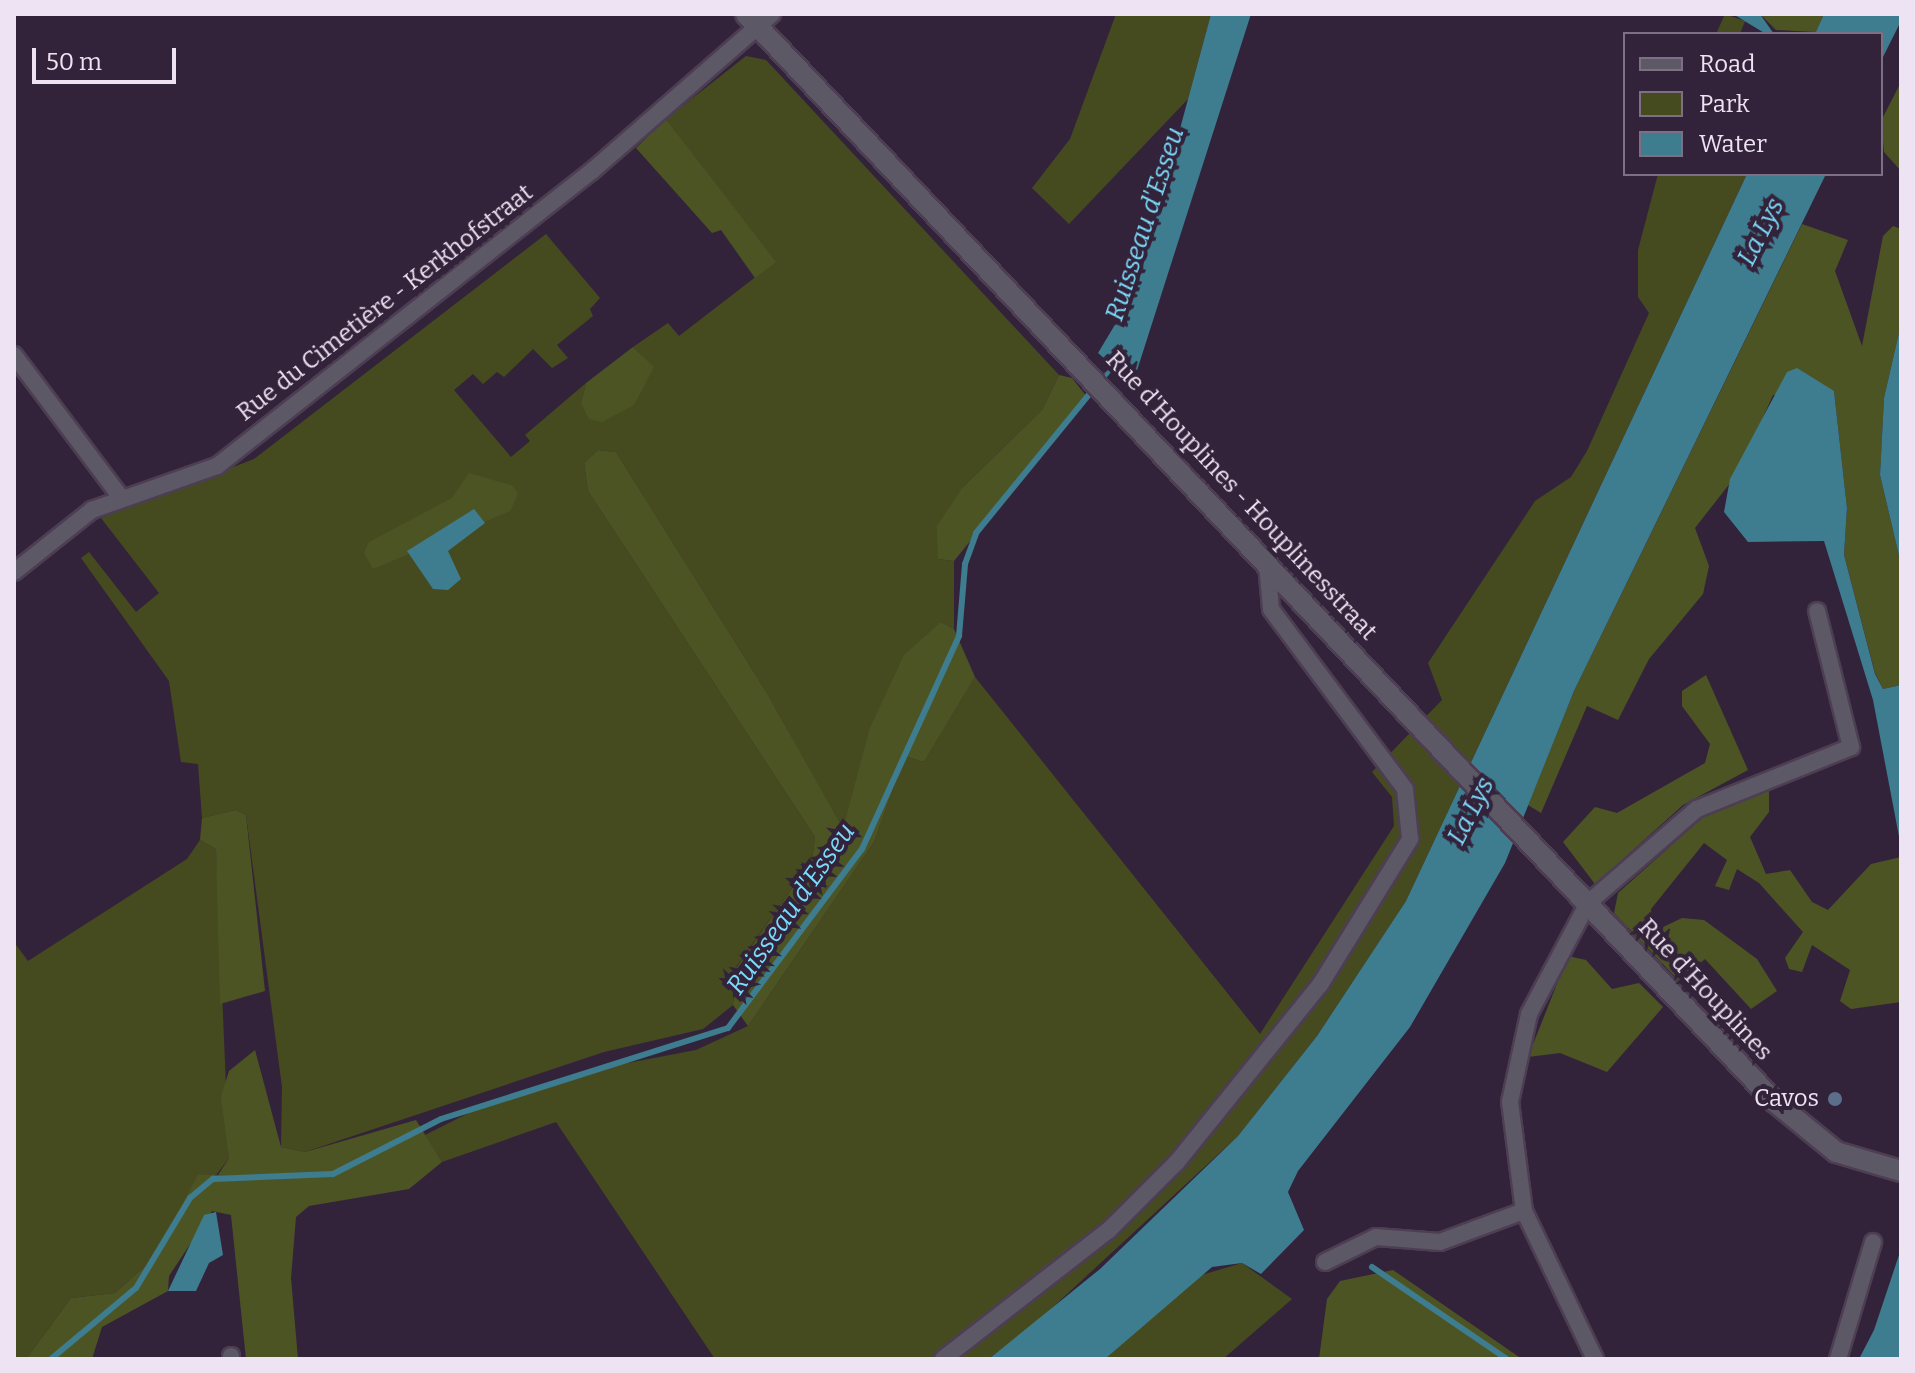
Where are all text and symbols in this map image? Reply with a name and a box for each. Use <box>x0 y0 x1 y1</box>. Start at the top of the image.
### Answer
scale bar <box>36 32 180 82</box>
legend <box>1623 32 1883 176</box>
text: 50 m <box>46 48 102 76</box>
text: Road <box>1699 50 1755 78</box>
text: Park <box>1699 90 1750 118</box>
water label: Ruisseau d'Esseu <box>1099 123 1191 325</box>
text: Water <box>1699 130 1767 158</box>
street label: Rue du Cimetière - Kerkhofstraat <box>231 179 539 427</box>
water label: La Lys <box>1731 193 1791 271</box>
street label: Rue d'Houplines - Houplinesstraat <box>1099 346 1383 646</box>
water label: La Lys <box>1441 772 1501 850</box>
water label: Ruisseau d'Esseu <box>720 817 862 1001</box>
street label: Rue d'Houplines <box>1632 913 1778 1067</box>
place label: Cavos <box>1754 1085 1819 1113</box>
marker: Cavos <box>1826 1090 1844 1108</box>

